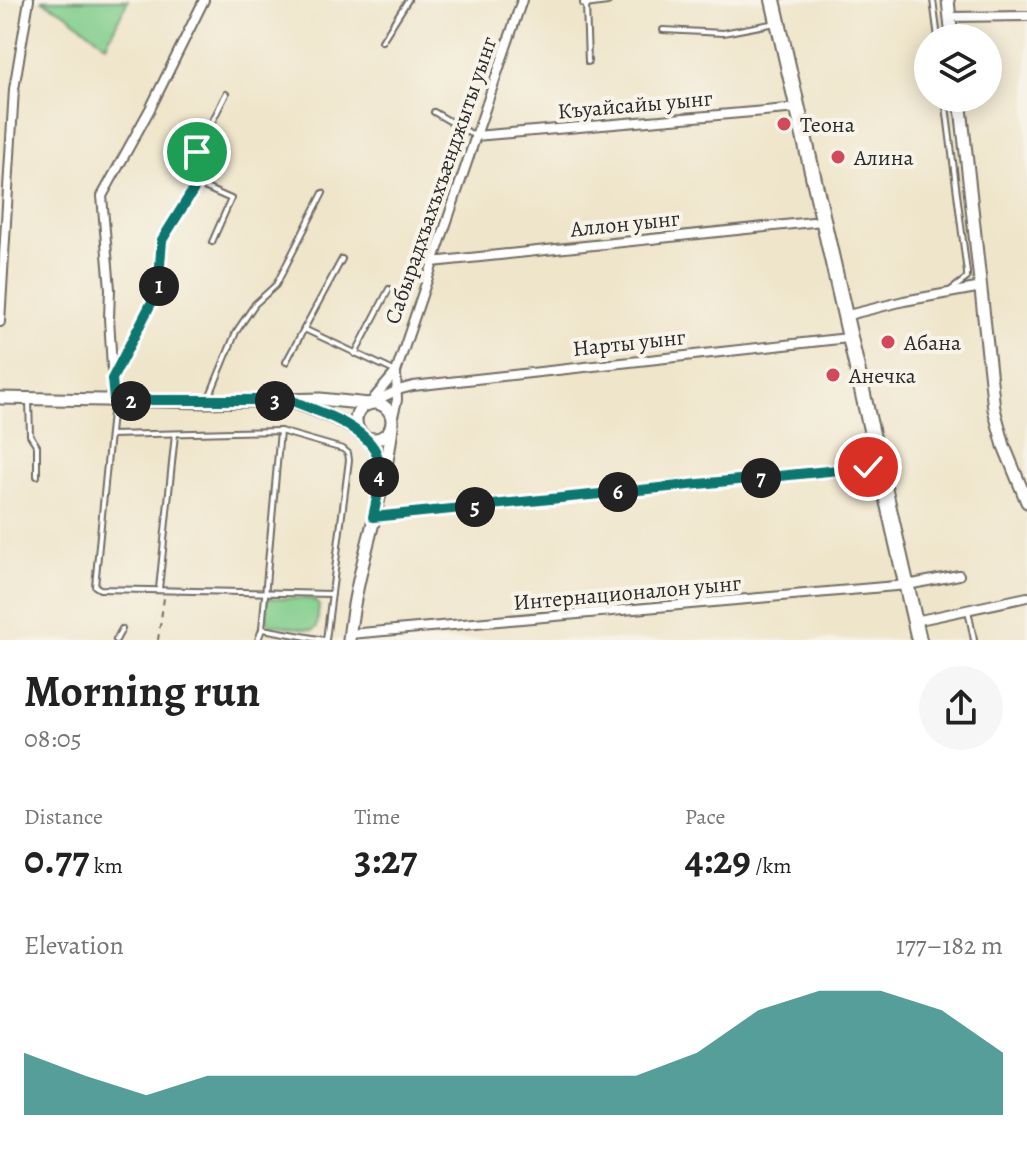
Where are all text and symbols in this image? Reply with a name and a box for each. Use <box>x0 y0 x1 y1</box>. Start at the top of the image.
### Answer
map controls <box>914 24 1002 112</box>
button: layers <box>914 24 1002 112</box>
street label: Сабырадхъахъхъæнджыты уынг <box>378 33 504 328</box>
street label: Къуайсайы уынг <box>556 83 714 127</box>
place label: Теона <box>800 110 856 140</box>
marker: Теона <box>775 115 793 133</box>
pin <box>163 118 231 186</box>
icon: arrive <box>175 130 219 174</box>
place label: Алина <box>853 143 914 173</box>
marker: Алина <box>829 148 847 166</box>
street label: Аллон уынг <box>568 203 681 245</box>
pin: 1 <box>139 266 179 306</box>
text: 1 <box>155 271 163 301</box>
street label: Нарты уынг <box>571 322 687 364</box>
place label: Абана <box>903 328 962 358</box>
marker: Абана <box>879 333 897 351</box>
place label: Анечка <box>848 361 917 391</box>
marker: Анечка <box>824 366 842 384</box>
pin: 2 <box>111 381 151 421</box>
pin: 3 <box>255 381 295 421</box>
text: 2 <box>126 386 136 416</box>
text: 3 <box>270 386 280 416</box>
pin <box>834 433 902 501</box>
icon: check <box>846 445 890 489</box>
pin: 4 <box>359 457 399 497</box>
pin: 7 <box>741 458 781 498</box>
text: 4 <box>374 462 384 492</box>
text: 7 <box>756 463 766 493</box>
pin: 6 <box>598 472 638 512</box>
text: 6 <box>613 477 623 507</box>
pin: 5 <box>455 487 495 527</box>
text: 5 <box>470 492 480 522</box>
street label: Интернационалон уынг <box>512 568 742 618</box>
text: Morning run <box>24 661 260 721</box>
button: share <box>919 666 1003 750</box>
text: 08:05 <box>24 721 82 756</box>
text: Distance <box>24 802 103 832</box>
text: Time <box>354 802 400 832</box>
text: Pace <box>685 802 725 832</box>
text: 0.77 <box>24 832 89 887</box>
text: 3:27 <box>354 832 417 887</box>
text: 4:29 <box>685 832 751 887</box>
text: km <box>89 851 123 881</box>
text: /km <box>751 851 792 881</box>
text: Elevation <box>24 928 124 963</box>
text: 177–182 m <box>896 928 1003 963</box>

